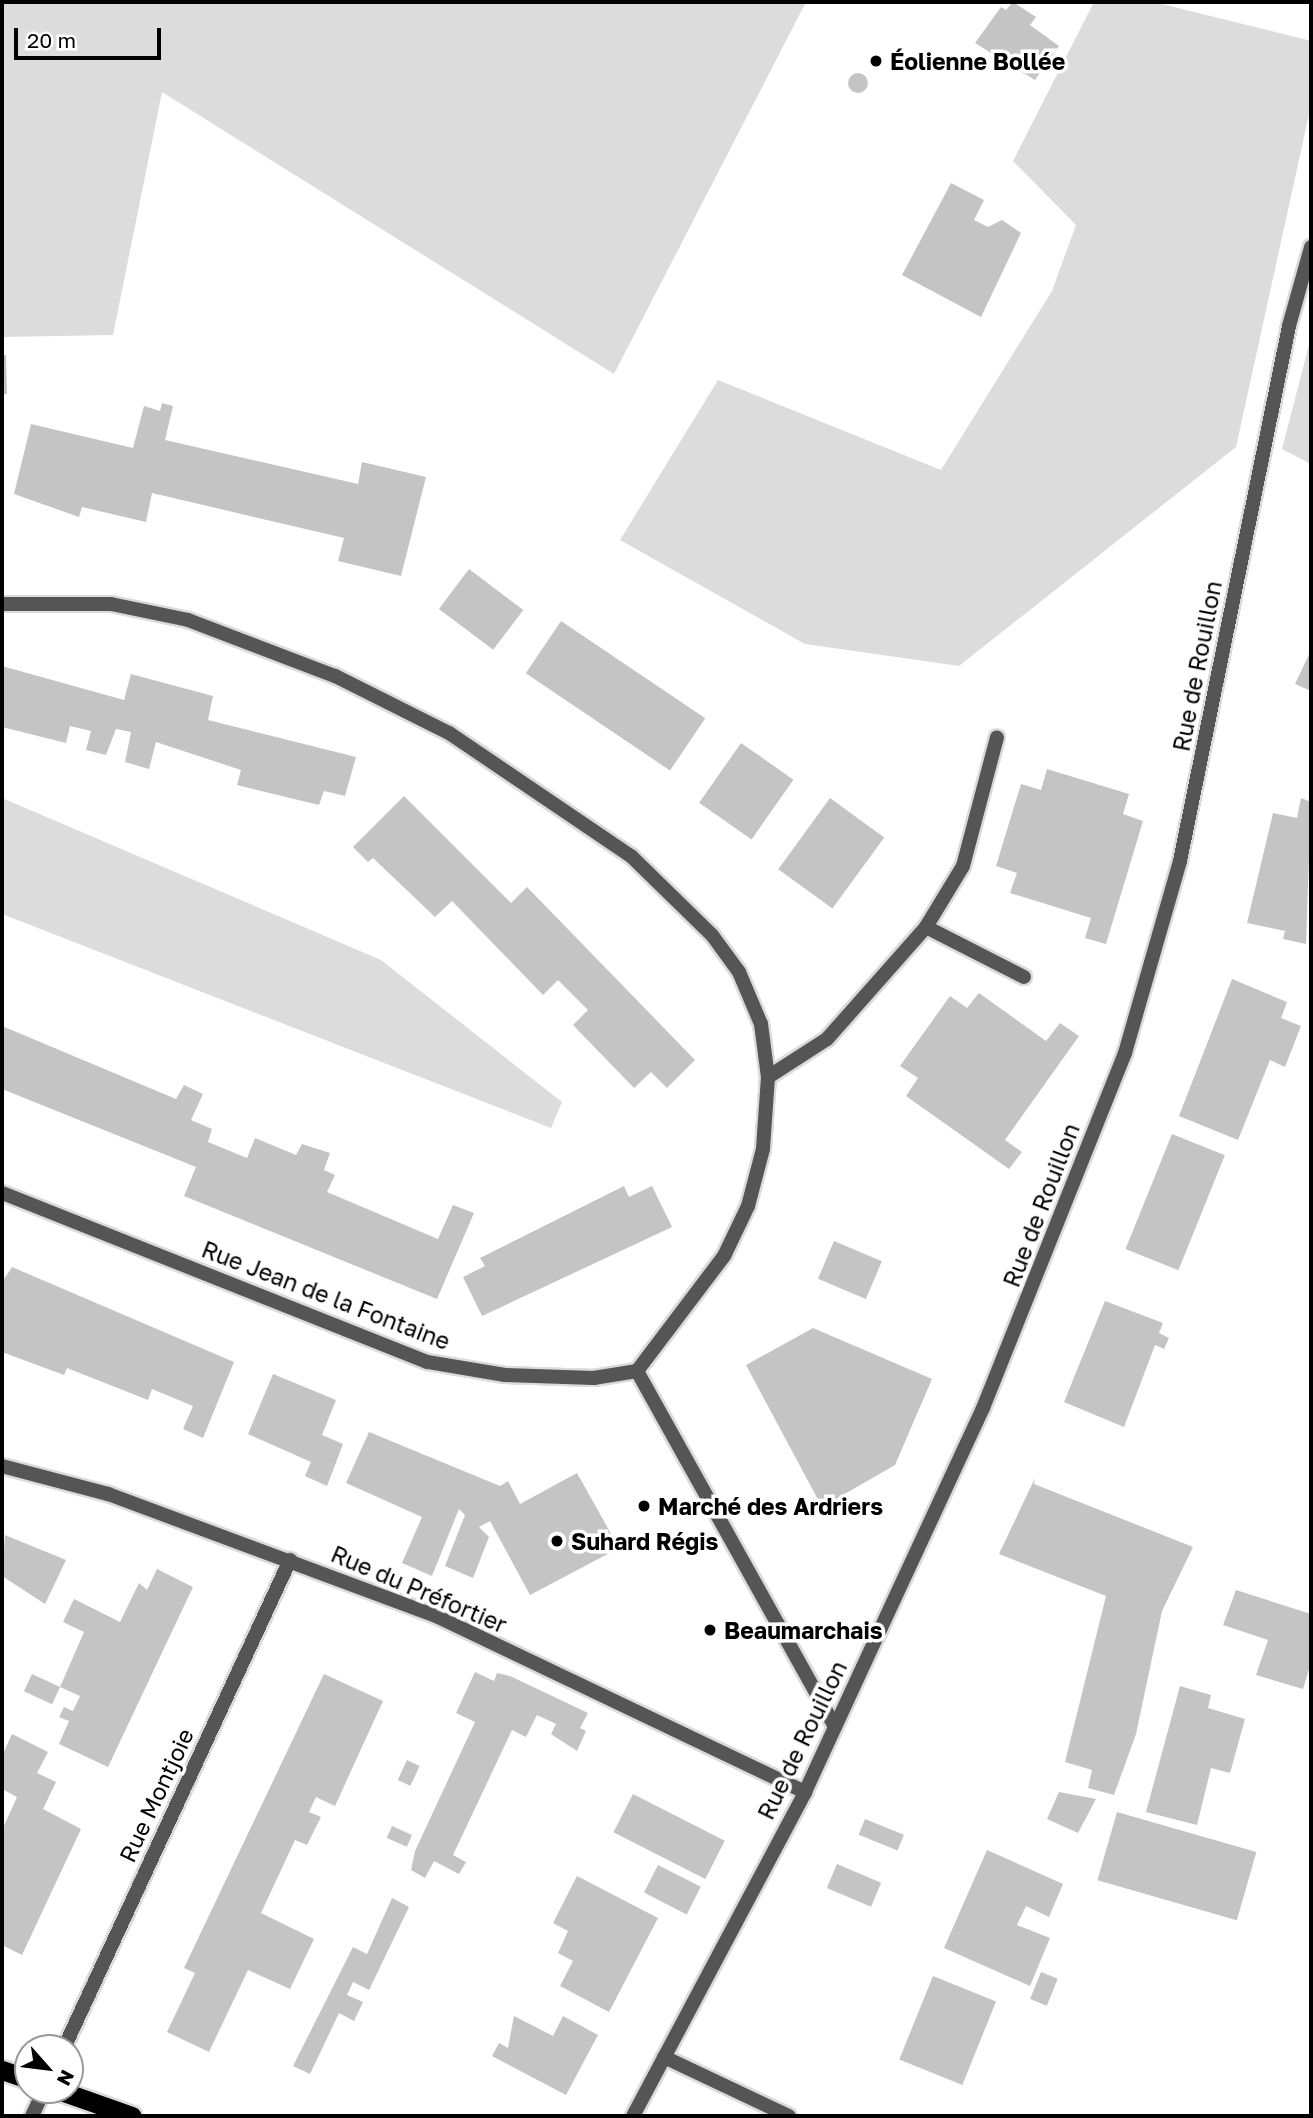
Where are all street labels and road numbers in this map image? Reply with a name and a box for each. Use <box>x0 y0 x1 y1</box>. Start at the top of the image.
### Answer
street label: Rue de Rouillon <box>1167 578 1227 754</box>
street label: Rue de Rouillon <box>997 1119 1085 1291</box>
street label: Rue Jean de la Fontaine <box>198 1235 454 1355</box>
street label: Rue du Préfortier <box>327 1540 511 1638</box>
street label: Rue de Rouillon <box>752 1656 852 1824</box>
street label: Rue Montjoie <box>113 1724 199 1866</box>

